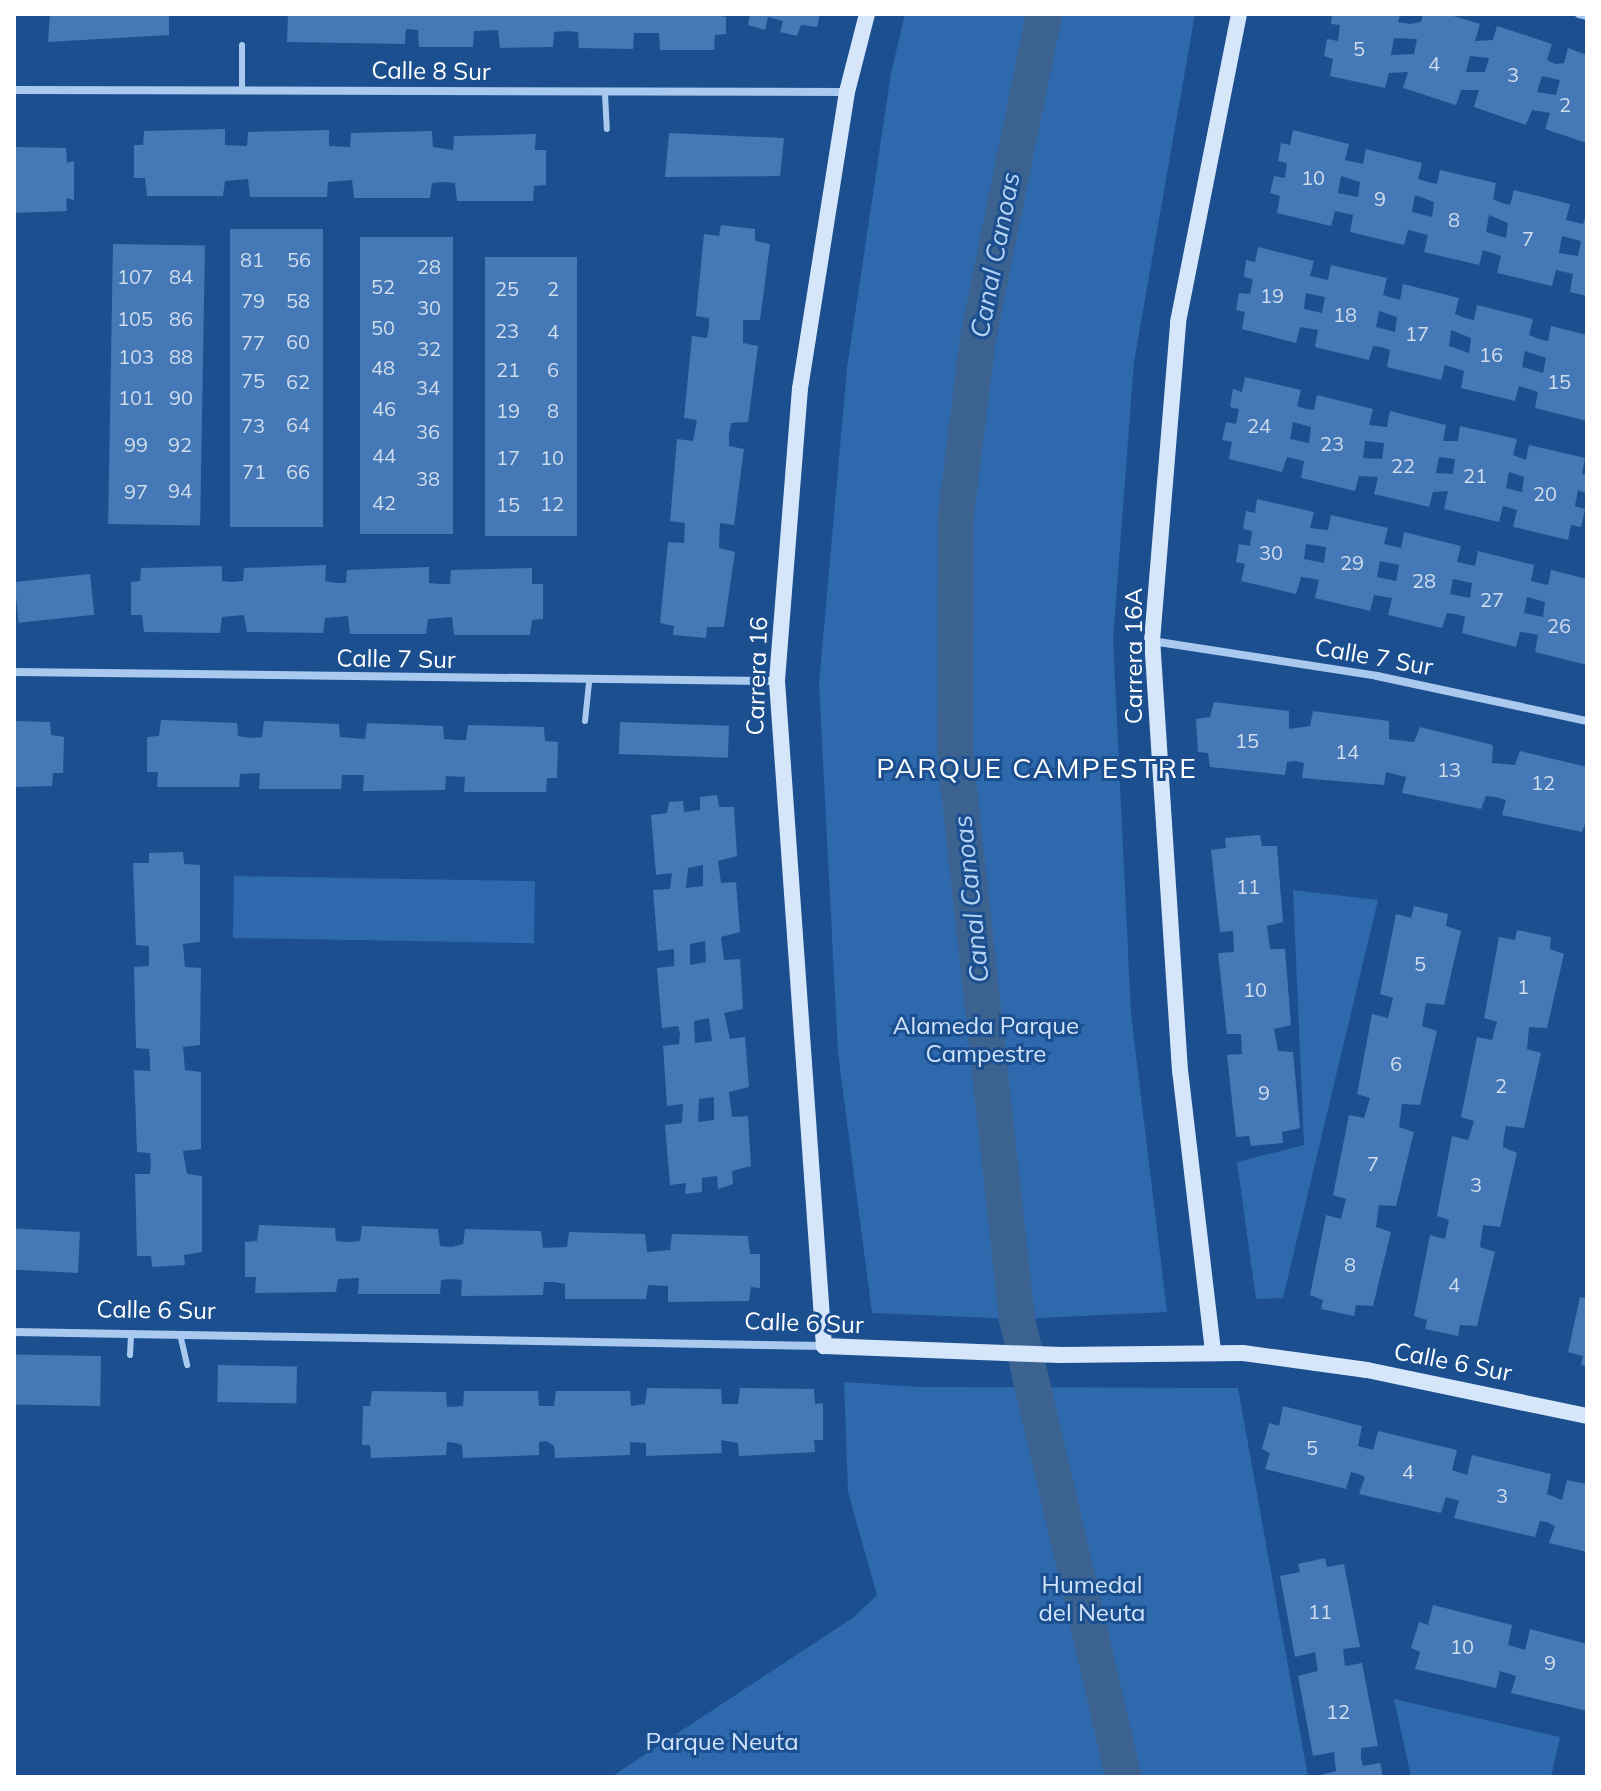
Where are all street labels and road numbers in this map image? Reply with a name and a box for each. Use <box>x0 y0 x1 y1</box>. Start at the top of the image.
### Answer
street label: Calle 8 Sur <box>371 56 491 86</box>
street label: Carrera 16A <box>1120 588 1148 724</box>
street label: Carrera 16 <box>741 616 773 736</box>
street label: Calle 7 Sur <box>1313 632 1435 682</box>
street label: Calle 7 Sur <box>336 644 456 674</box>
street label: Calle 6 Sur <box>96 1295 216 1325</box>
street label: Calle 6 Sur <box>744 1307 864 1339</box>
street label: Calle 6 Sur <box>1392 1336 1514 1388</box>

